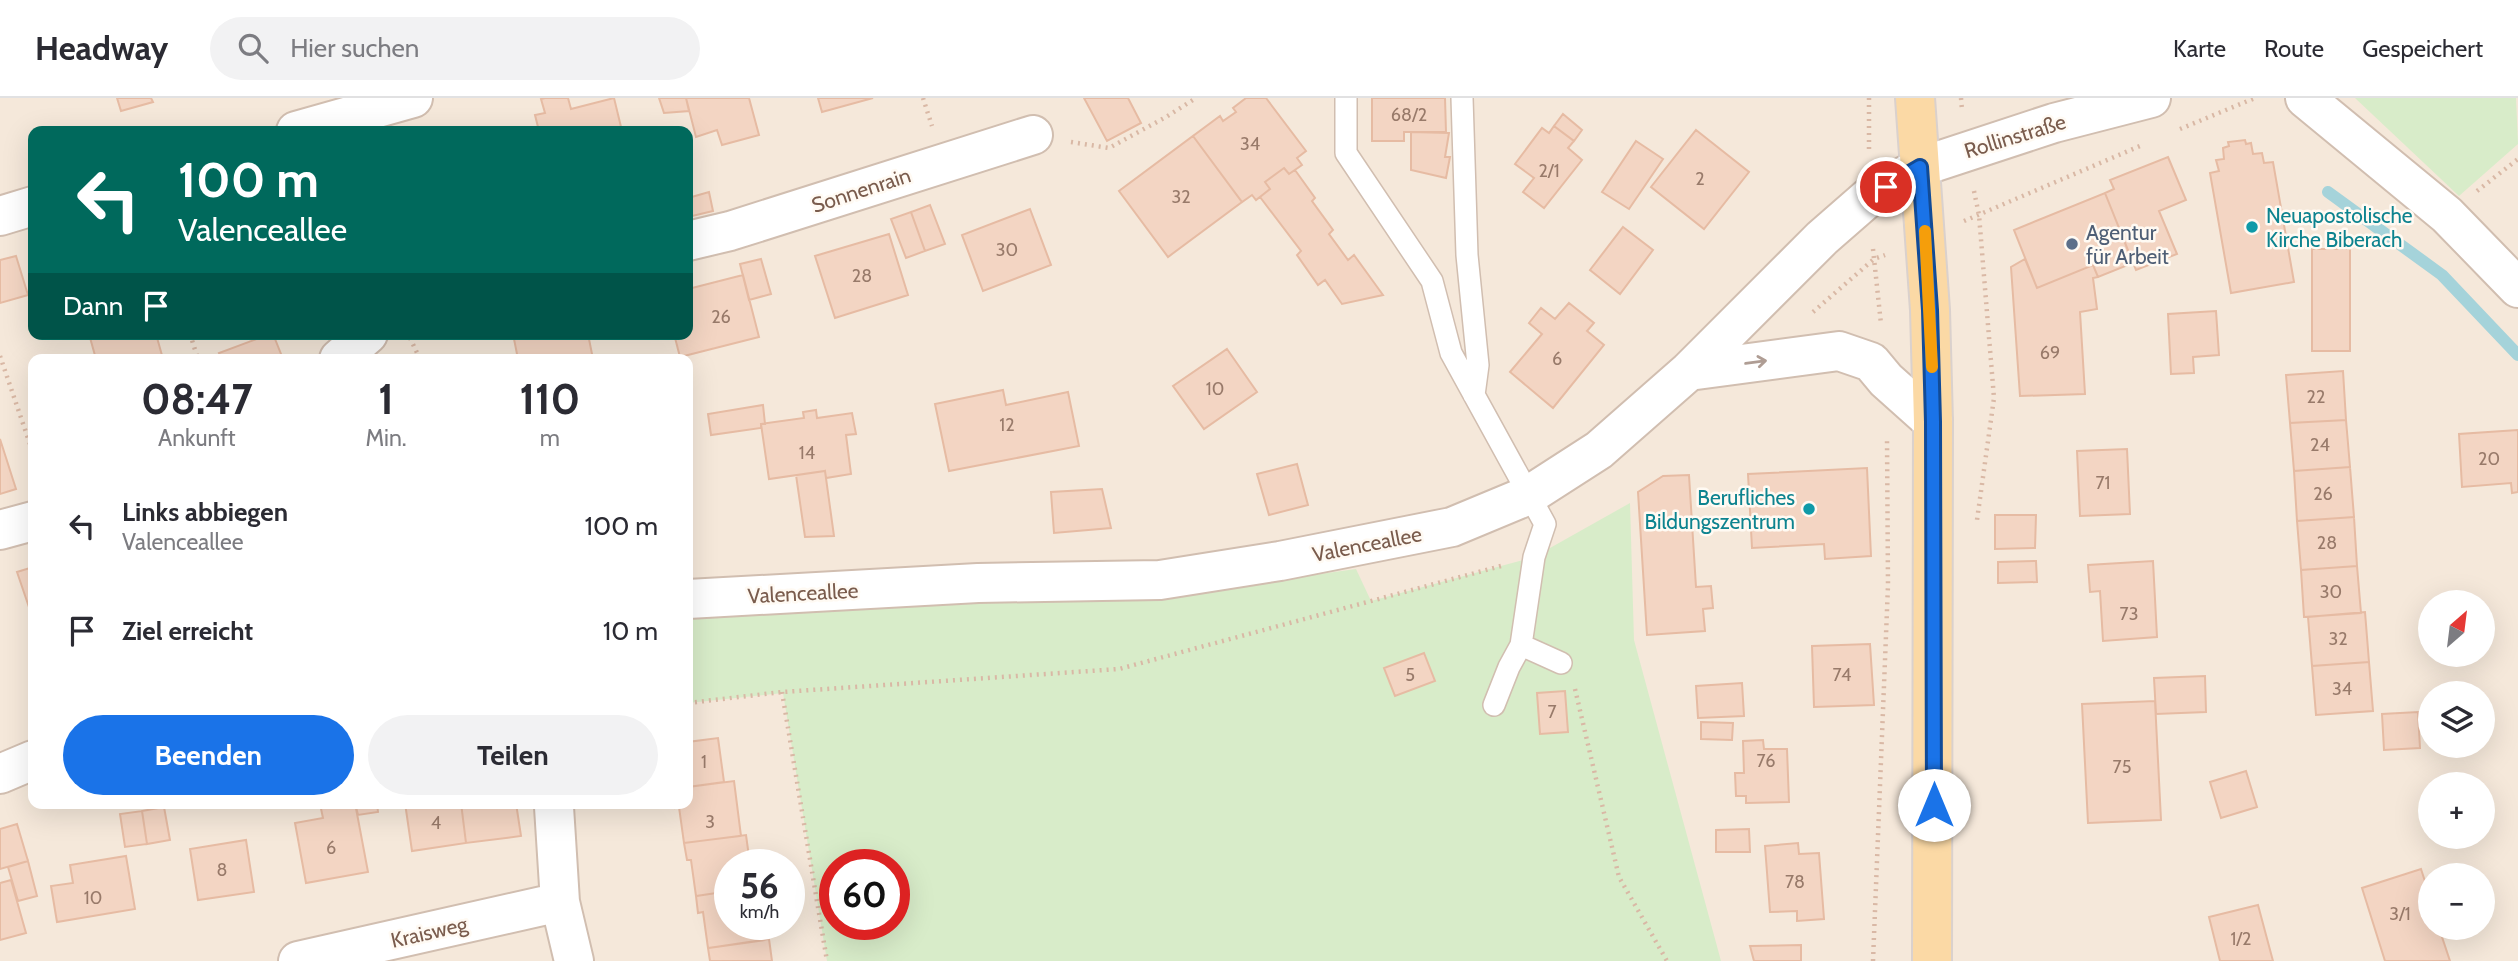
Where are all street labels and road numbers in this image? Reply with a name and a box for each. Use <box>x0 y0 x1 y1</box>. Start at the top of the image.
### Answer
street label: Rollinstraße <box>1961 109 2069 163</box>
street label: Sonnenrain <box>808 162 914 218</box>
street label: Valenceallee <box>1310 521 1424 567</box>
street label: Valenceallee <box>747 578 859 608</box>
street label: Kraisweg <box>388 911 470 953</box>

